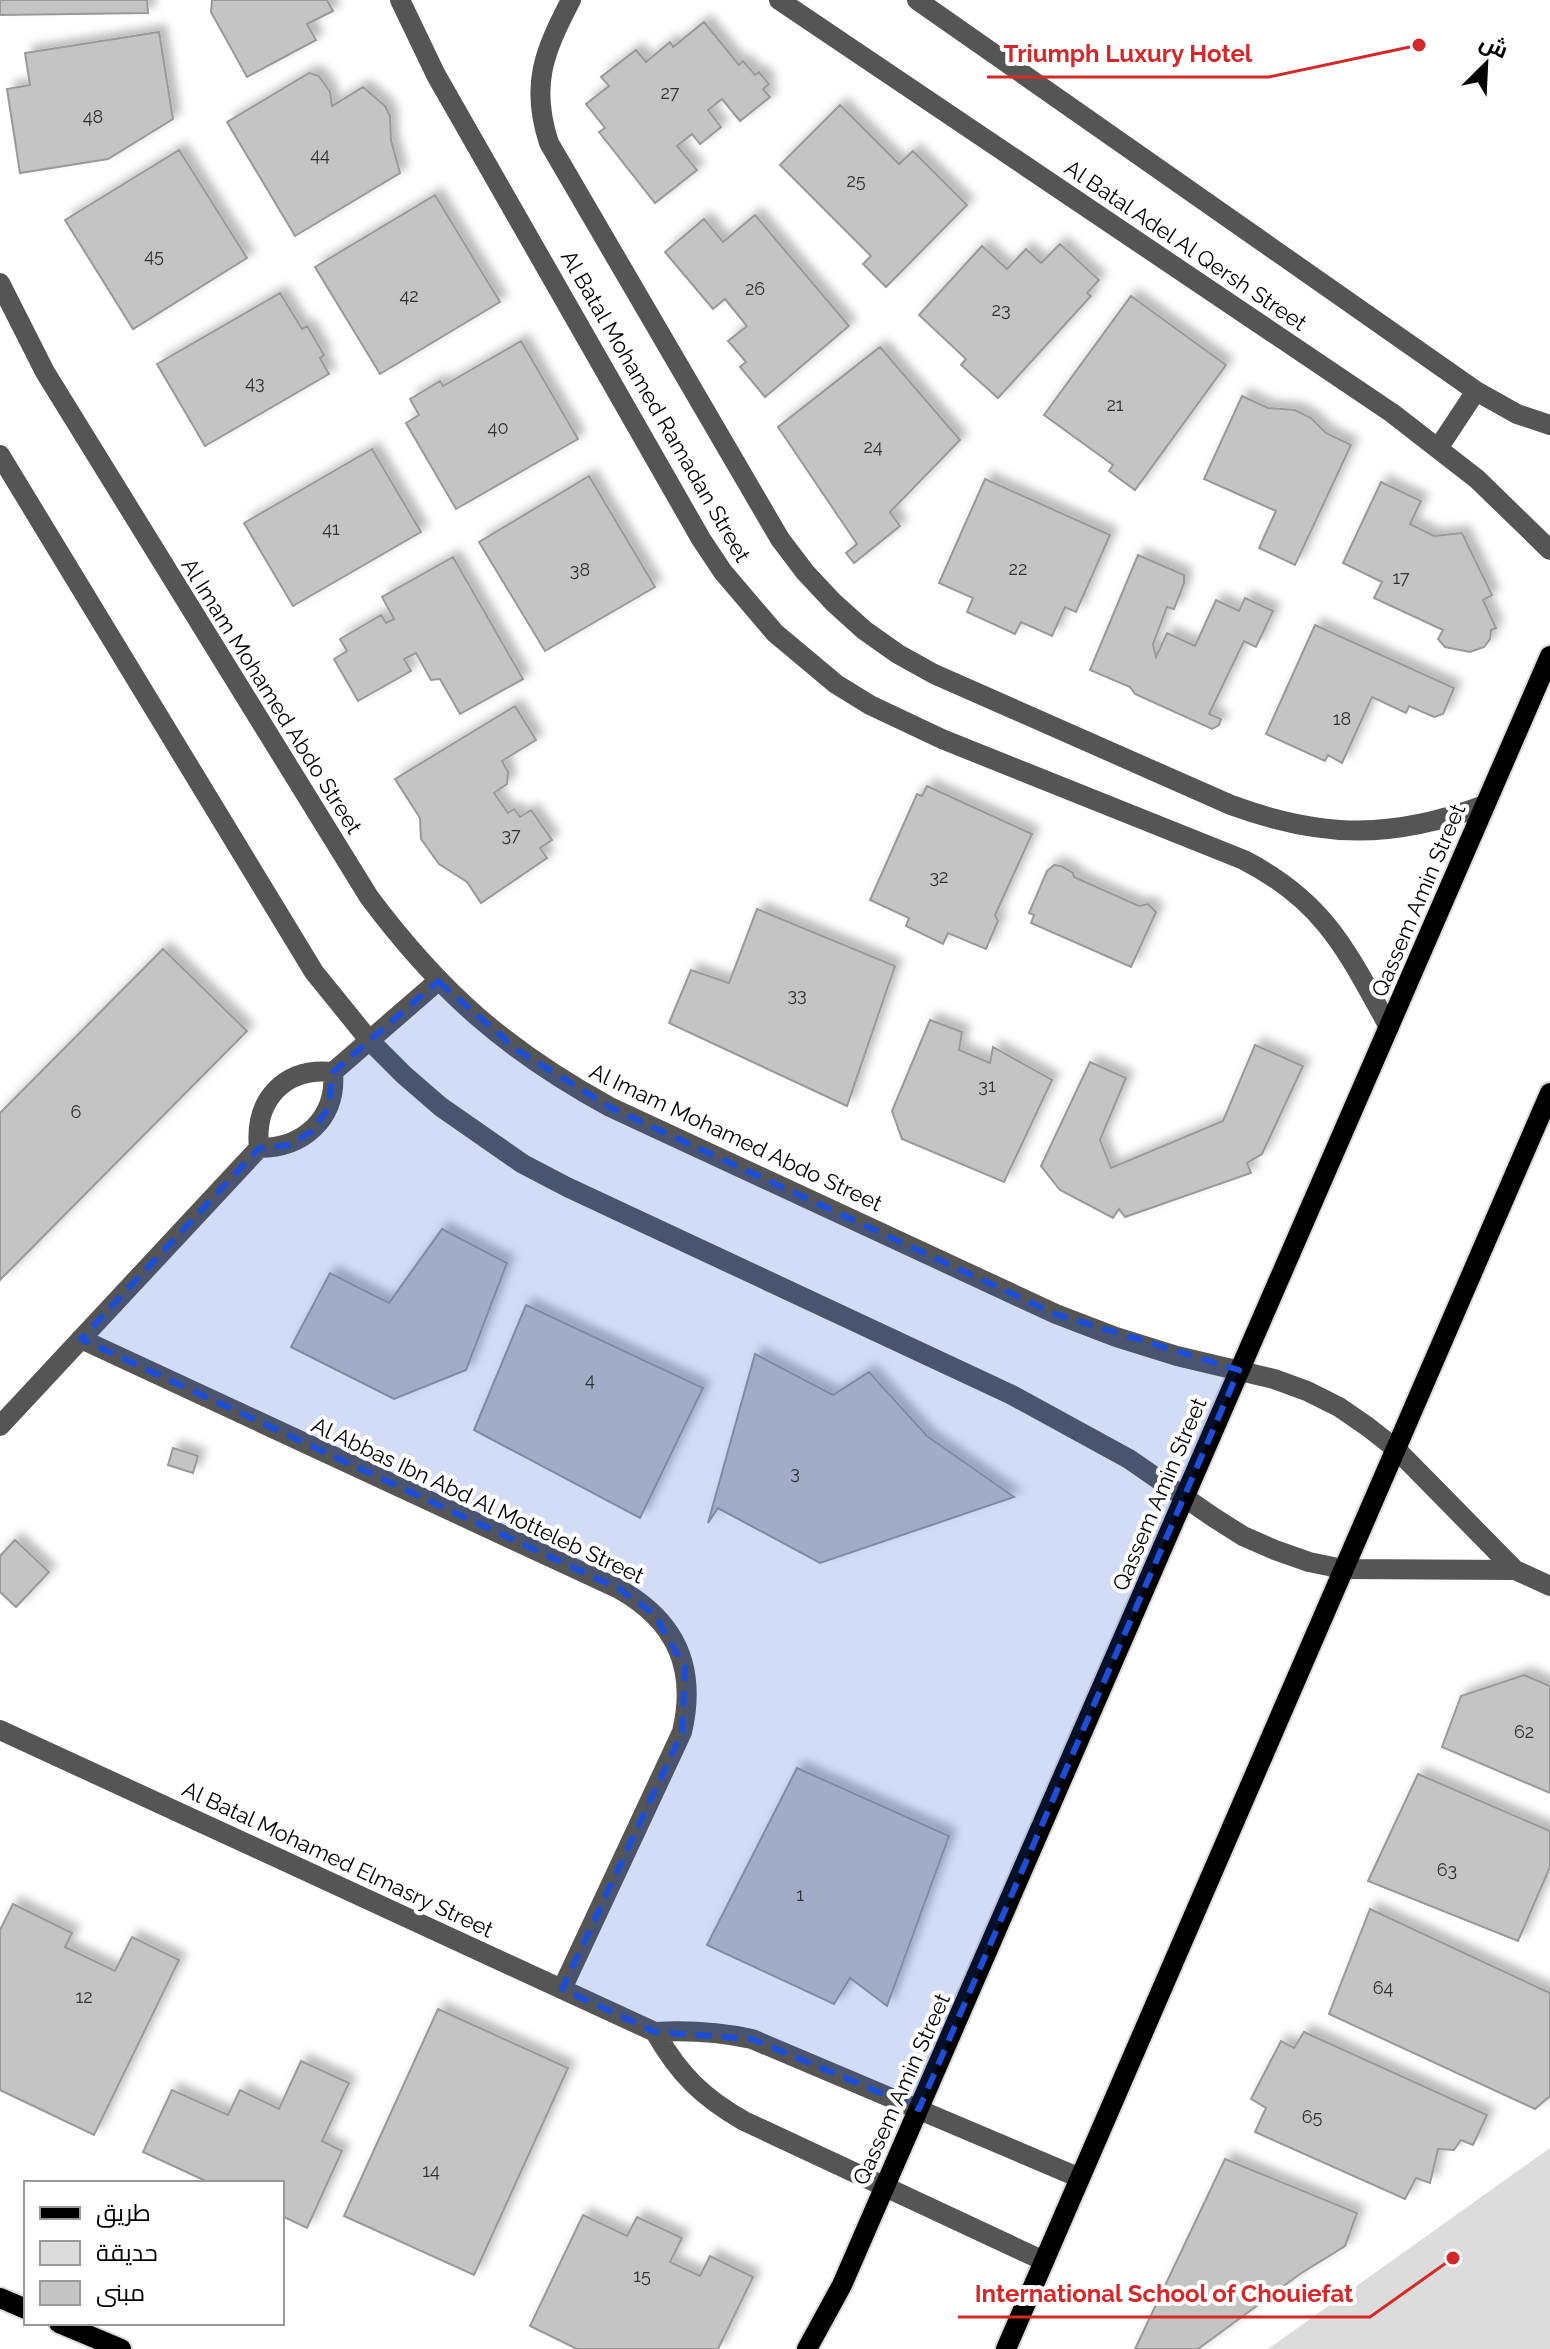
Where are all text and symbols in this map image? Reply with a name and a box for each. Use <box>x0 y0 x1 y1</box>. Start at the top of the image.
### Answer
north arrow <box>1446 24 1526 104</box>
text: ش <box>1476 28 1512 64</box>
callout: Triumph Luxury Hotel <box>987 29 1269 77</box>
text: Triumph Luxury Hotel <box>1004 39 1253 68</box>
house number: 27 <box>660 82 680 103</box>
house number: 48 <box>83 106 103 127</box>
house number: 44 <box>310 144 330 165</box>
street label: Al Batal Adel Al Qersh Street <box>1060 154 1312 336</box>
house number: 25 <box>846 170 866 191</box>
house number: 45 <box>144 245 164 266</box>
street label: Al Batal Mohamed Ramadan Street <box>556 246 756 567</box>
house number: 26 <box>745 278 765 299</box>
house number: 42 <box>399 285 419 306</box>
house number: 23 <box>992 299 1011 320</box>
house number: 43 <box>245 372 265 393</box>
house number: 21 <box>1106 394 1124 415</box>
house number: 40 <box>488 417 508 438</box>
house number: 24 <box>863 436 883 457</box>
house number: 41 <box>322 518 340 539</box>
street label: Al Imam Mohamed Abdo Street <box>176 553 368 839</box>
house number: 22 <box>1009 558 1027 579</box>
house number: 38 <box>570 559 590 580</box>
house number: 17 <box>1392 567 1410 588</box>
house number: 18 <box>1333 708 1351 729</box>
street label: Qassem Amin Street <box>1366 799 1471 1000</box>
house number: 37 <box>501 824 521 845</box>
house number: 32 <box>930 866 949 887</box>
house number: 33 <box>787 984 807 1005</box>
street label: Al Imam Mohamed Abdo Street <box>586 1058 887 1217</box>
house number: 31 <box>978 1075 996 1096</box>
house number: 6 <box>71 1101 82 1122</box>
house number: 4 <box>585 1369 595 1390</box>
street label: Qassem Amin Street <box>1107 1393 1212 1594</box>
street label: Al Abbas Ibn Abd Al Motteleb Street <box>308 1411 649 1589</box>
house number: 3 <box>790 1462 800 1483</box>
house number: 62 <box>1514 1721 1534 1742</box>
street label: Al Batal Mohamed Elmasry Street <box>178 1775 498 1943</box>
house number: 63 <box>1437 1859 1457 1880</box>
house number: 1 <box>796 1884 804 1905</box>
house number: 64 <box>1373 1977 1394 1998</box>
house number: 12 <box>75 1986 93 2007</box>
street label: Qassem Amin Street <box>847 1989 955 2189</box>
house number: 65 <box>1302 2106 1323 2127</box>
house number: 14 <box>422 2160 440 2181</box>
legend <box>24 2181 284 2325</box>
text: طريق <box>96 2198 151 2228</box>
text: حديقة <box>96 2238 158 2267</box>
house number: 15 <box>633 2265 651 2286</box>
callout: International School of Chouiefat <box>958 2269 1370 2317</box>
text: مبنى <box>96 2278 145 2307</box>
text: International School of Chouiefat <box>975 2279 1353 2308</box>

